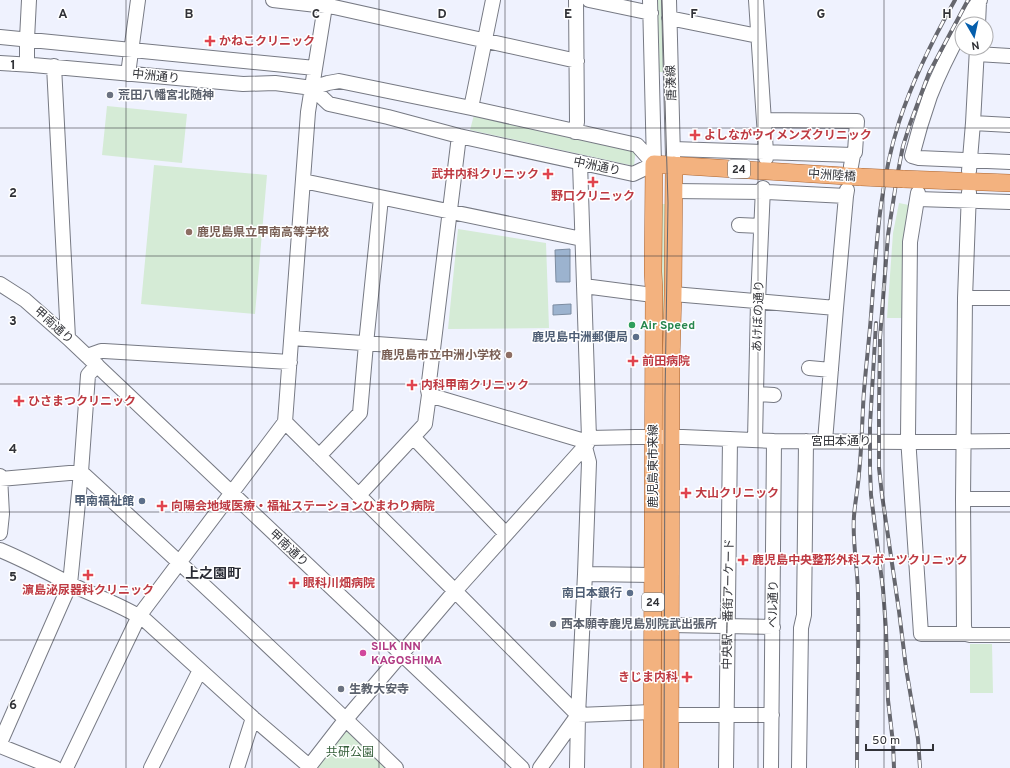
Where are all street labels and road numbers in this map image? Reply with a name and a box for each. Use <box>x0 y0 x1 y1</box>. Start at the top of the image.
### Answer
street label: 唐湊線 <box>663 65 681 101</box>
street label: 中洲通り <box>131 67 181 87</box>
street label: 中洲通り <box>572 154 622 180</box>
road number: 24 <box>728 160 750 178</box>
street label: 中洲陸橋 <box>807 166 856 186</box>
street label: あけぼの通り <box>750 280 768 352</box>
street label: 甲南通り <box>30 304 77 348</box>
street label: 鹿児島東市来線 <box>646 424 662 508</box>
street label: 宮田本通り <box>811 434 871 450</box>
street label: 甲南通り <box>265 527 311 571</box>
street label: 中央駅一番街アーケード <box>720 538 738 670</box>
street label: ベル通り <box>766 580 782 628</box>
road number: 24 <box>642 593 664 611</box>

